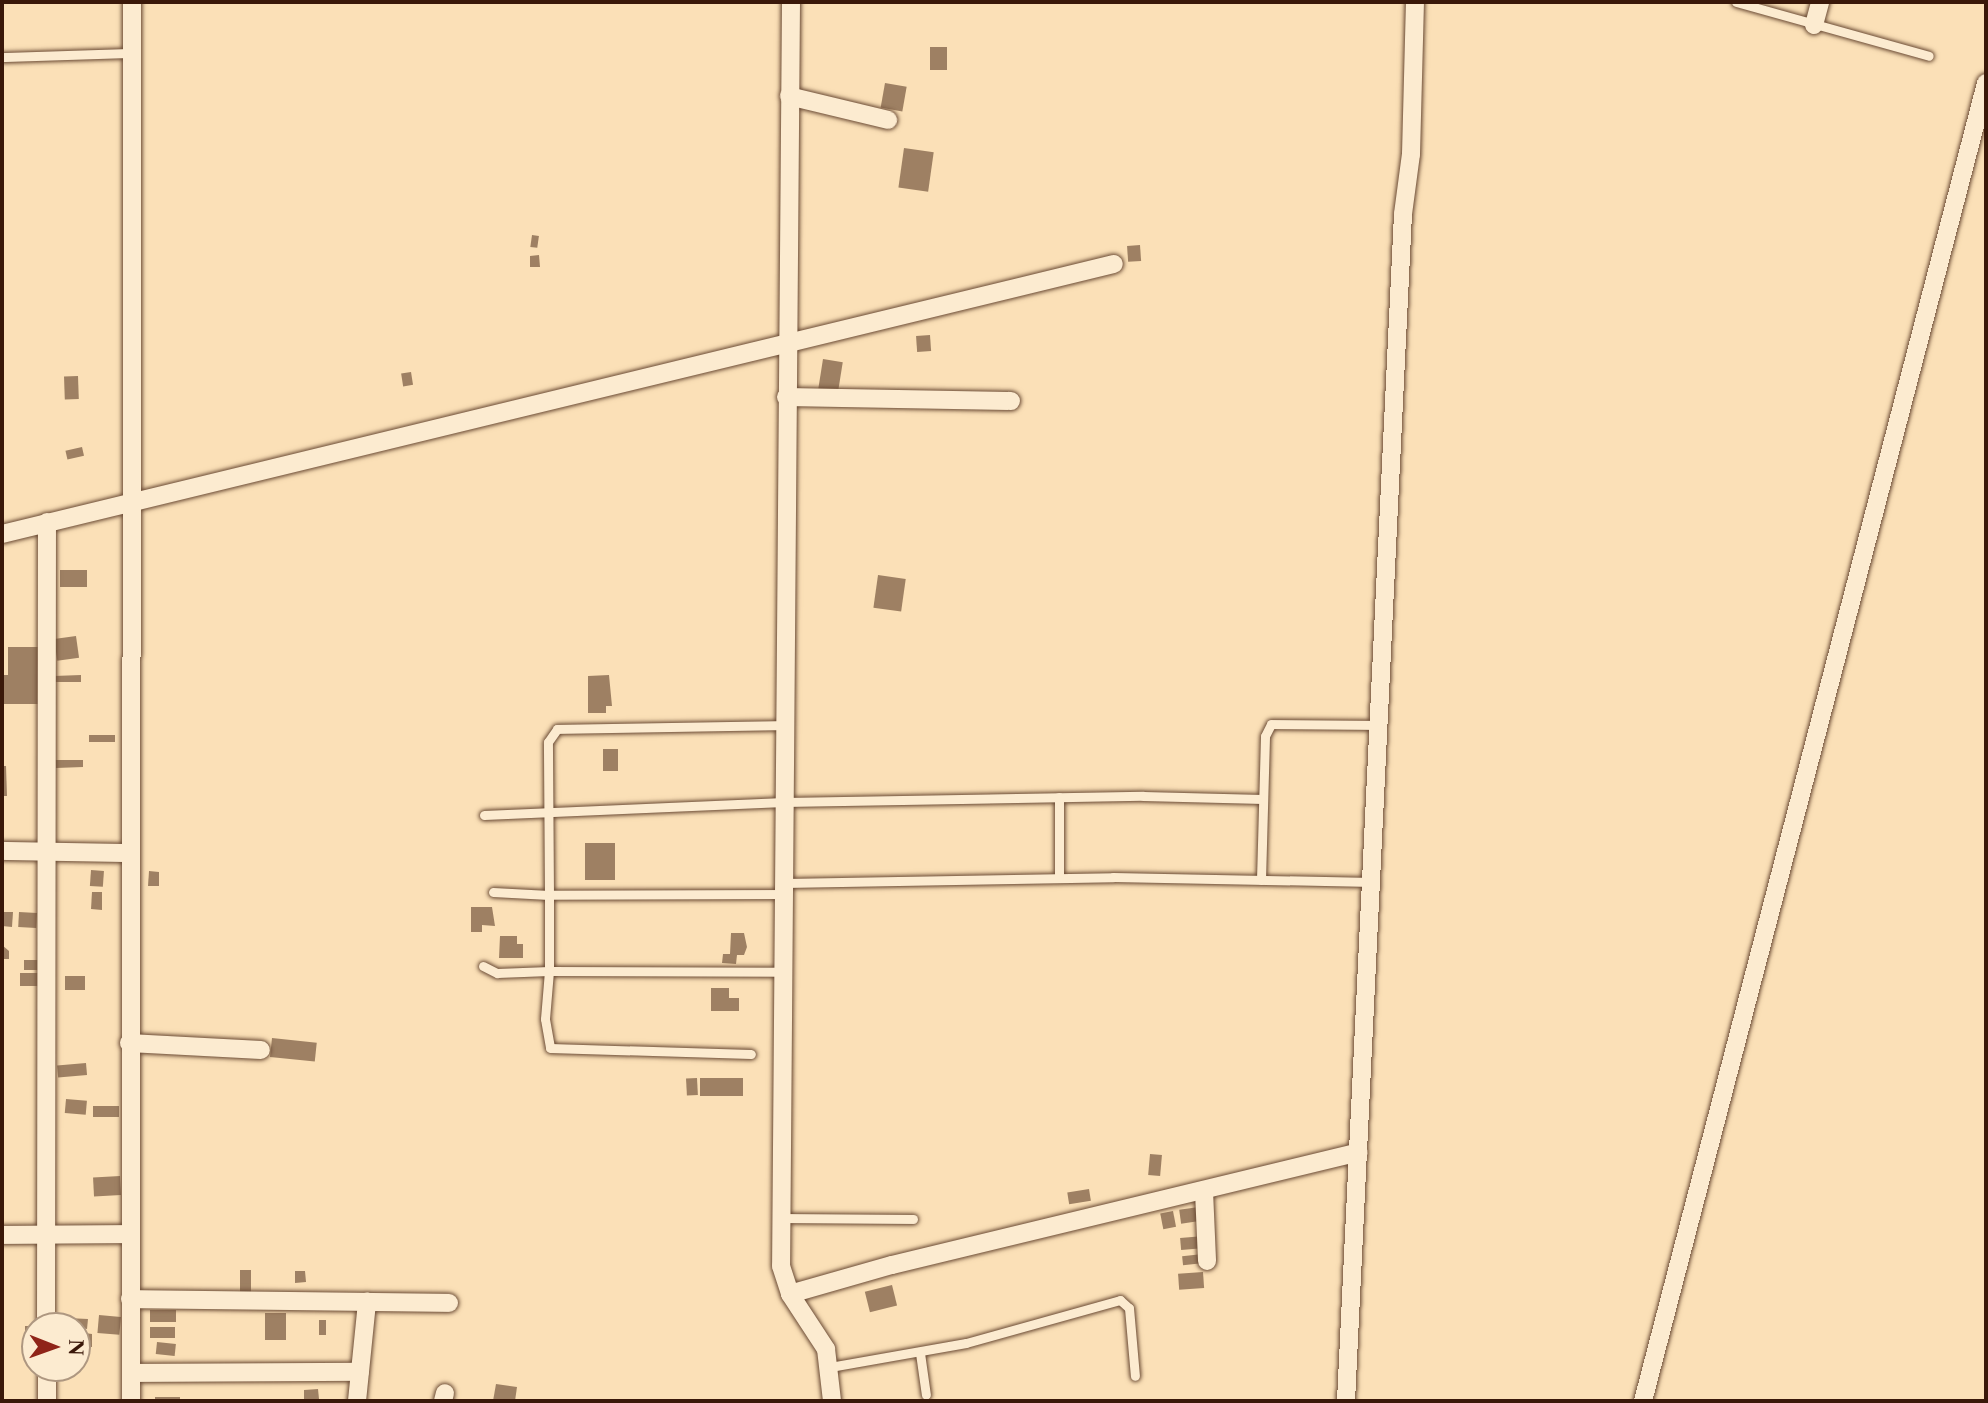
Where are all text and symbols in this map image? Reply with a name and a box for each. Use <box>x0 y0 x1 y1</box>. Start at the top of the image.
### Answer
north arrow <box>21 1312 91 1382</box>
text: N <box>64 1339 87 1356</box>

